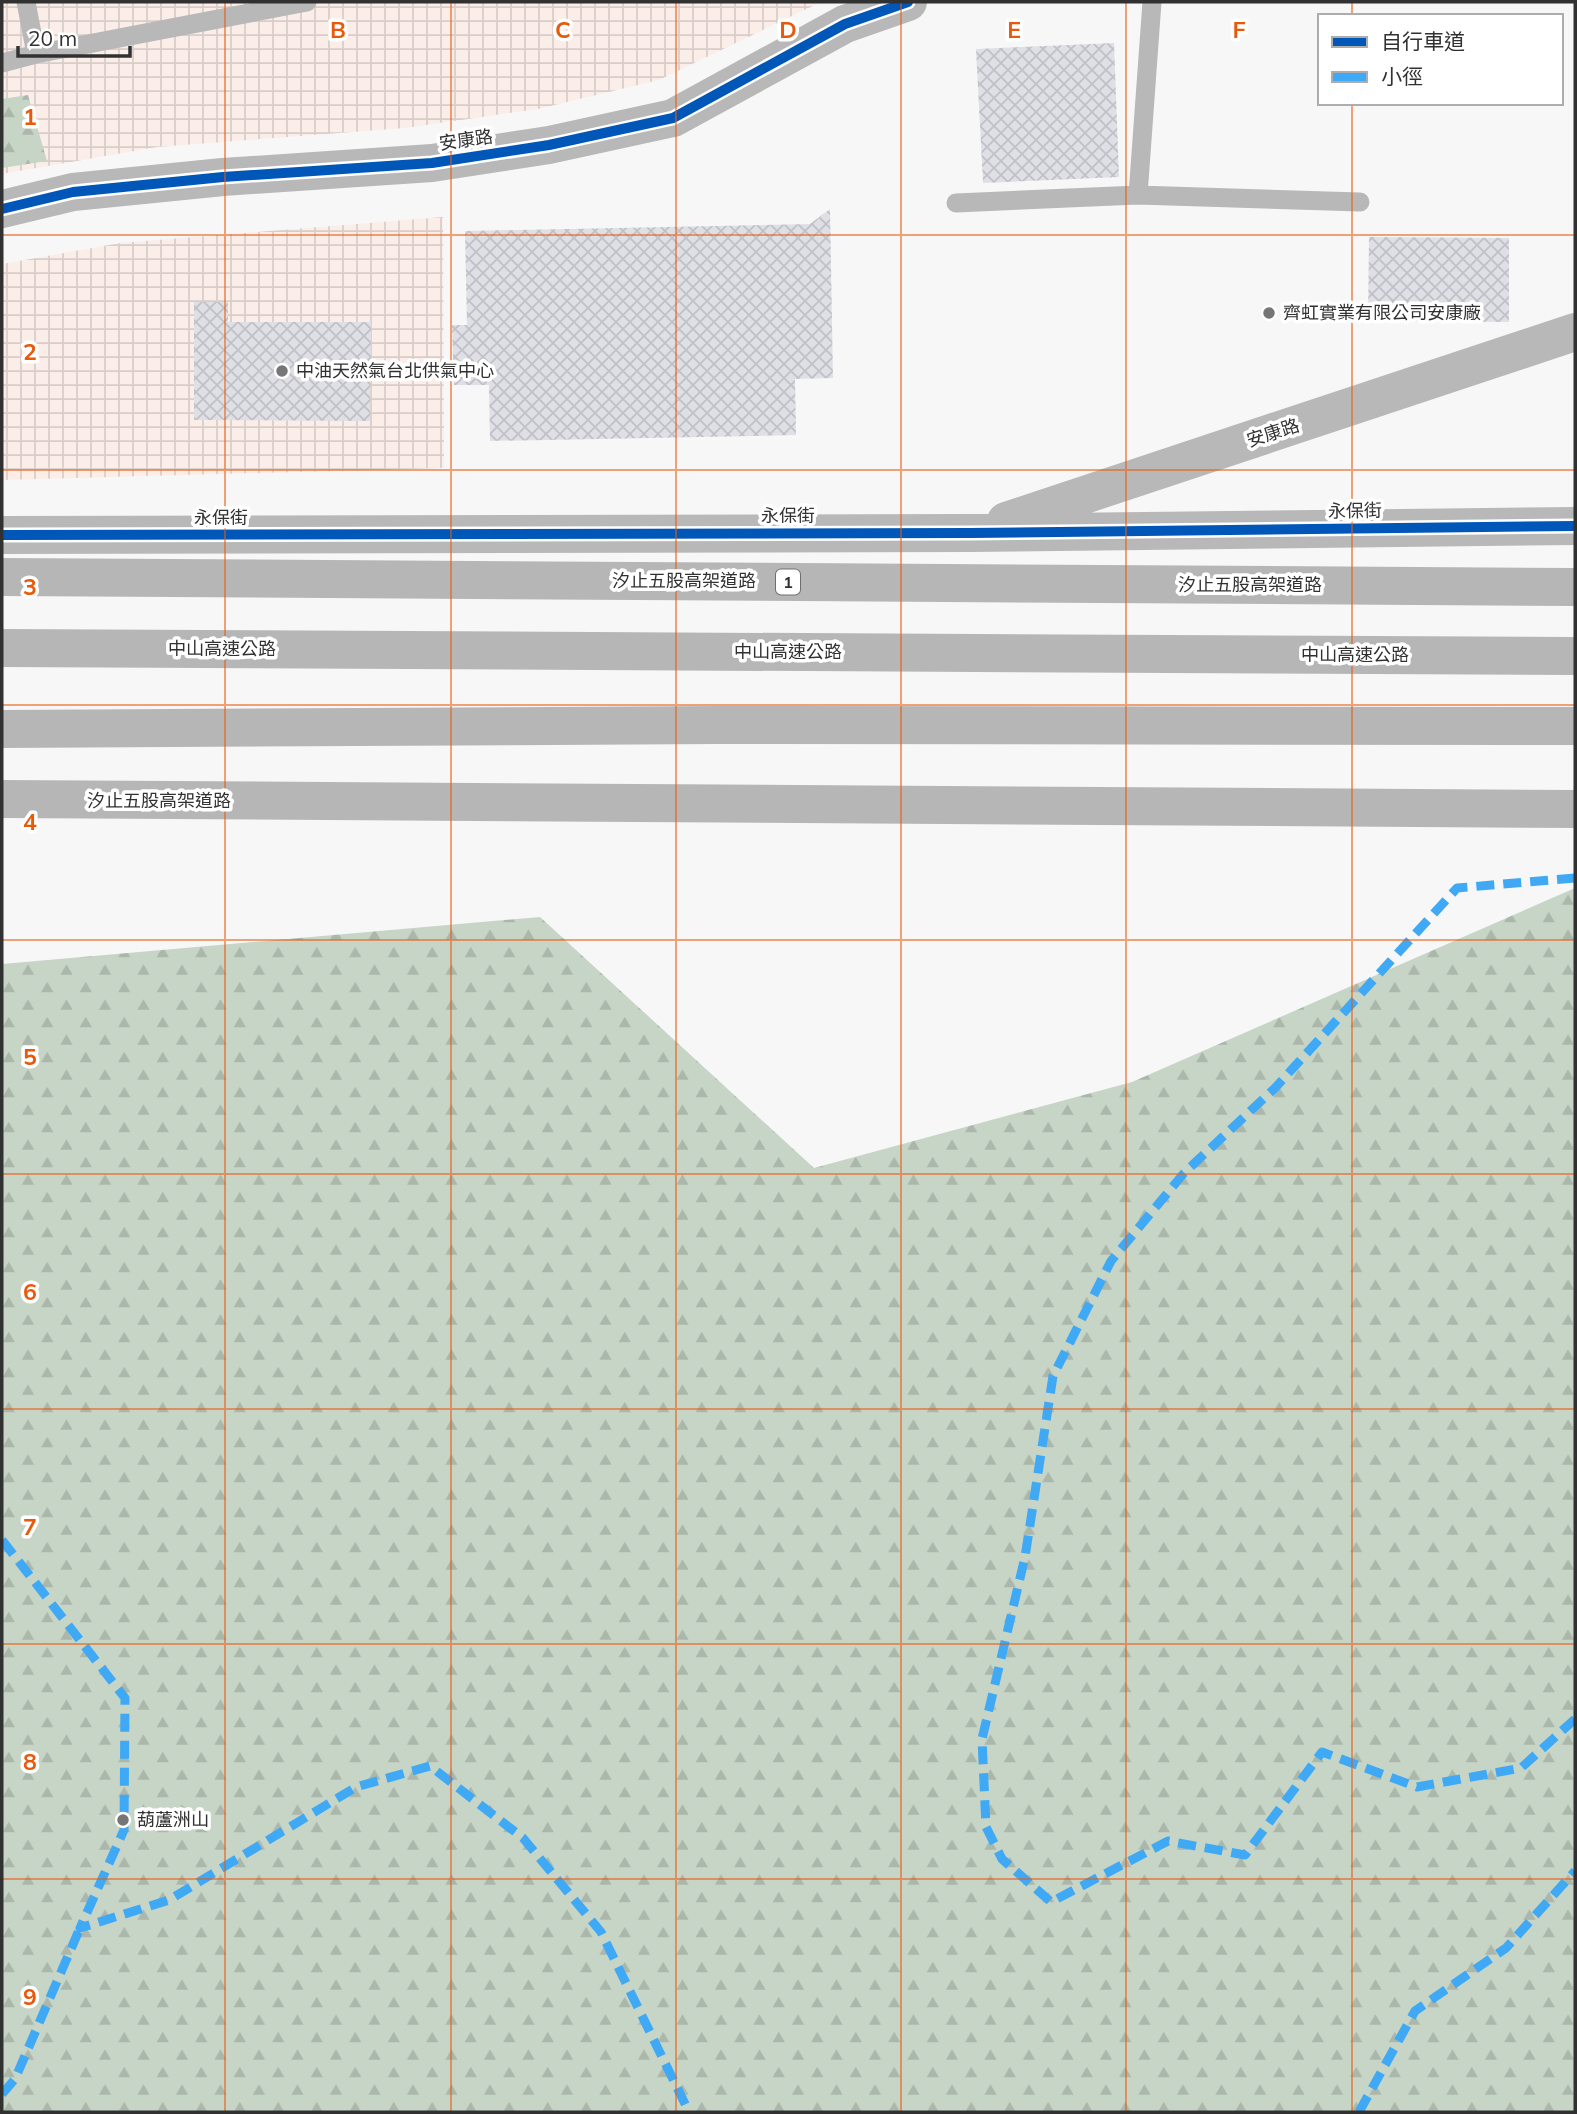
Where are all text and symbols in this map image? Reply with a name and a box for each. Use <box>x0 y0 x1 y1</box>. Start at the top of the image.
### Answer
scale bar <box>18 14 130 58</box>
legend <box>1318 14 1563 105</box>
text: B <box>330 15 346 44</box>
text: C <box>555 15 571 44</box>
text: D <box>779 15 797 44</box>
text: E <box>1007 15 1021 44</box>
text: F <box>1232 15 1246 44</box>
text: 20 m <box>28 25 77 51</box>
text: 自行車道 <box>1381 28 1465 54</box>
text: 小徑 <box>1381 63 1423 89</box>
text: 1 <box>23 102 37 131</box>
street label: 安康路 <box>438 124 494 155</box>
place label: 齊虹實業有限公司安康廠 <box>1283 301 1481 324</box>
marker: 齊虹實業有限公司安康廠 <box>1261 305 1277 321</box>
text: 2 <box>23 337 37 366</box>
place label: 中油天然氣台北供氣中心 <box>296 359 494 382</box>
marker: 中油天然氣台北供氣中心 <box>274 363 290 379</box>
street label: 安康路 <box>1244 413 1302 452</box>
street label: 永保街 <box>1328 499 1382 522</box>
street label: 永保街 <box>761 504 815 527</box>
street label: 永保街 <box>194 506 248 529</box>
street label: 汐止五股高架道路 <box>612 569 756 592</box>
road number: 1 <box>776 569 800 594</box>
text: 3 <box>23 572 37 601</box>
street label: 汐止五股高架道路 <box>1178 573 1322 596</box>
street label: 中山高速公路 <box>168 637 276 660</box>
street label: 中山高速公路 <box>734 640 842 663</box>
street label: 中山高速公路 <box>1301 643 1409 666</box>
street label: 汐止五股高架道路 <box>87 789 231 812</box>
text: 4 <box>23 807 37 836</box>
text: 5 <box>23 1042 37 1071</box>
text: 6 <box>23 1277 37 1306</box>
text: 7 <box>23 1512 37 1541</box>
text: 8 <box>23 1747 37 1776</box>
place label: 葫蘆洲山 <box>137 1808 209 1831</box>
marker: 葫蘆洲山 <box>115 1812 131 1828</box>
text: 9 <box>23 1982 37 2011</box>

